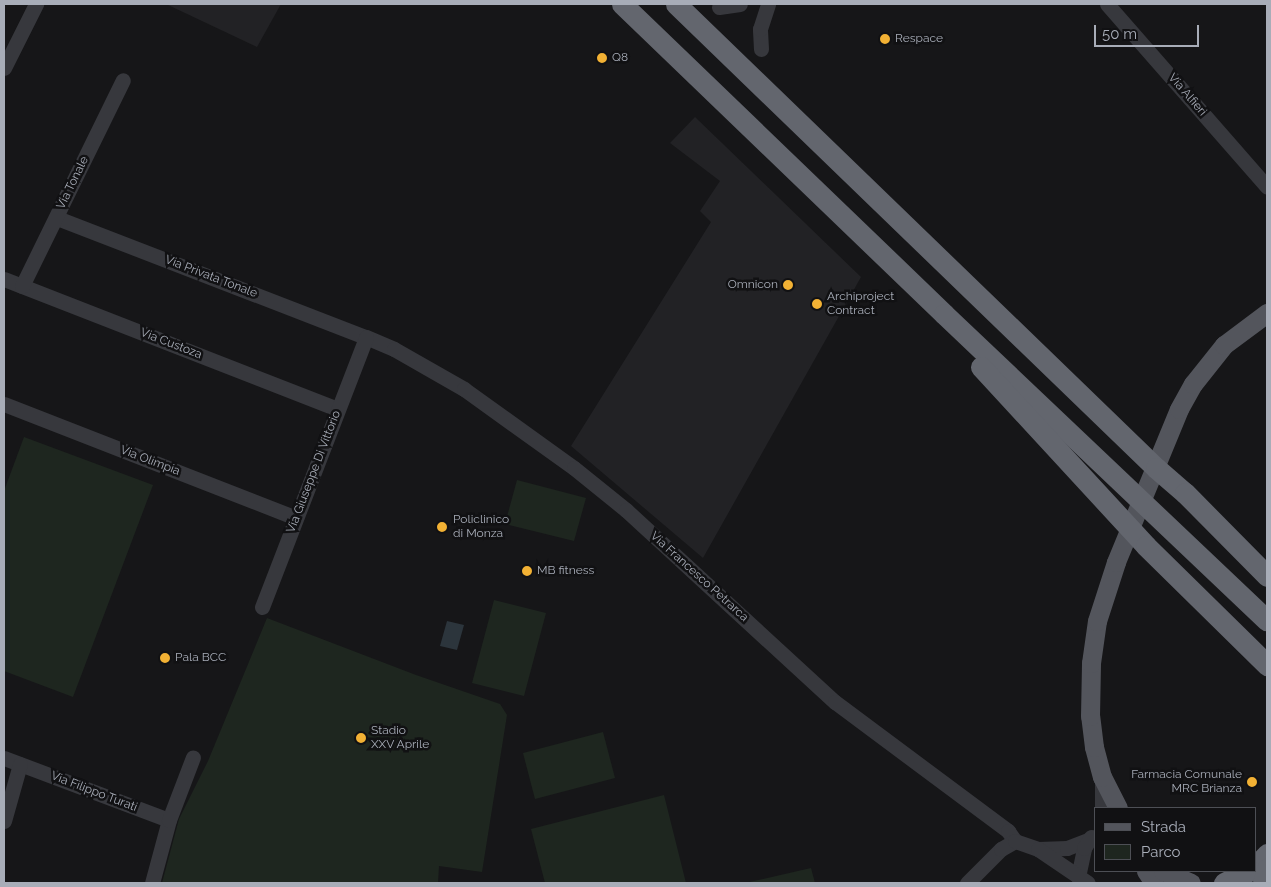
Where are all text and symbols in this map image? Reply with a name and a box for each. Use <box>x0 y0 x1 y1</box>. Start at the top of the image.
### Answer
scale bar <box>1096 15 1201 47</box>
text: 50 m <box>1102 25 1137 43</box>
place label: Respace <box>895 32 943 46</box>
marker: Respace <box>879 33 891 45</box>
place label: Q8 <box>612 51 628 65</box>
marker: Q8 <box>596 52 608 64</box>
street label: Via Alfieri <box>1165 71 1209 119</box>
street label: Via Tonale <box>54 154 92 212</box>
street label: Via Privata Tonale <box>163 253 259 301</box>
place label: Omnicon <box>728 278 778 292</box>
marker: Omnicon <box>782 279 794 291</box>
place label: Archiproject Contract <box>827 290 894 318</box>
marker: Archiproject Contract <box>811 298 823 310</box>
street label: Via Custoza <box>138 326 204 362</box>
street label: Via Giuseppe Di Vittorio <box>284 408 344 536</box>
street label: Via Olimpia <box>118 443 182 479</box>
place label: Policlinico di Monza <box>453 513 509 541</box>
marker: Policlinico di Monza <box>435 520 449 534</box>
street label: Via Francesco Petrarca <box>647 529 751 625</box>
place label: MB fitness <box>537 564 594 578</box>
marker: MB fitness <box>521 565 533 577</box>
place label: Pala BCC <box>175 651 226 665</box>
marker: Pala BCC <box>159 652 171 664</box>
place label: Stadio XXV Aprile <box>371 724 430 752</box>
marker: Stadio XXV Aprile <box>355 732 367 744</box>
place label: Farmacia Comunale MRC Brianza <box>1131 768 1242 796</box>
street label: Via Filippo Turati <box>49 769 139 815</box>
marker: Farmacia Comunale MRC Brianza <box>1246 776 1258 788</box>
legend <box>1094 807 1256 872</box>
text: Strada <box>1141 818 1186 836</box>
text: Parco <box>1141 843 1181 861</box>

